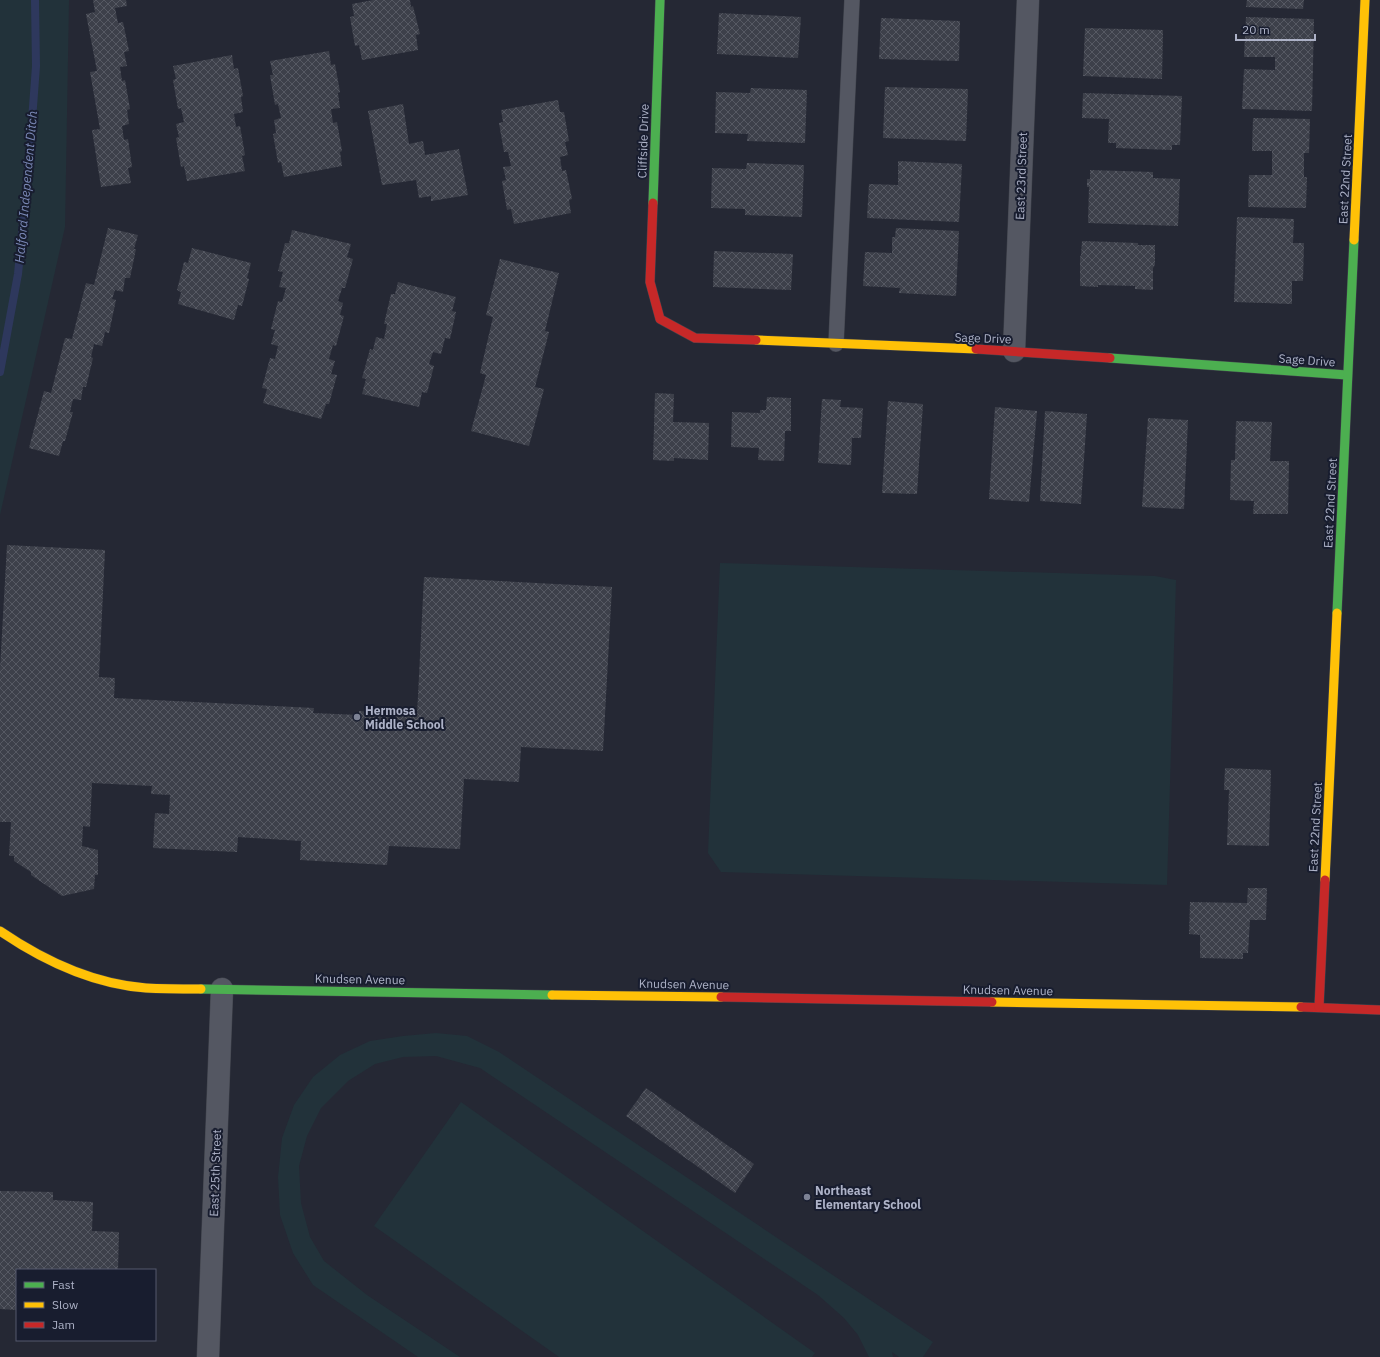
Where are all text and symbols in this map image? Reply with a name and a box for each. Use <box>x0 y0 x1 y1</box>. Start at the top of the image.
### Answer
scale bar <box>1236 16 1315 42</box>
text: 20 m <box>1242 22 1270 37</box>
street label: Cliffside Drive <box>634 103 652 179</box>
water label: Halford Independent Ditch <box>11 110 41 264</box>
street label: East 23rd Street <box>1012 132 1030 220</box>
street label: East 22nd Street <box>1335 134 1355 224</box>
street label: Sage Drive <box>954 330 1012 347</box>
street label: Sage Drive <box>1278 351 1336 369</box>
street label: East 22nd Street <box>1320 458 1340 548</box>
place label: Hermosa Middle School <box>365 703 444 732</box>
marker: Hermosa Middle School <box>352 712 362 722</box>
street label: East 22nd Street <box>1305 782 1325 872</box>
street label: Knudsen Avenue <box>315 971 406 987</box>
street label: Knudsen Avenue <box>639 976 730 992</box>
street label: Knudsen Avenue <box>963 982 1054 998</box>
street label: East 25th Street <box>206 1129 224 1217</box>
place label: Northeast Elementary School <box>815 1183 921 1212</box>
marker: Northeast Elementary School <box>802 1192 812 1202</box>
legend <box>16 1269 156 1341</box>
text: Fast <box>52 1277 75 1292</box>
text: Slow <box>52 1297 78 1312</box>
text: Jam <box>52 1317 75 1332</box>

